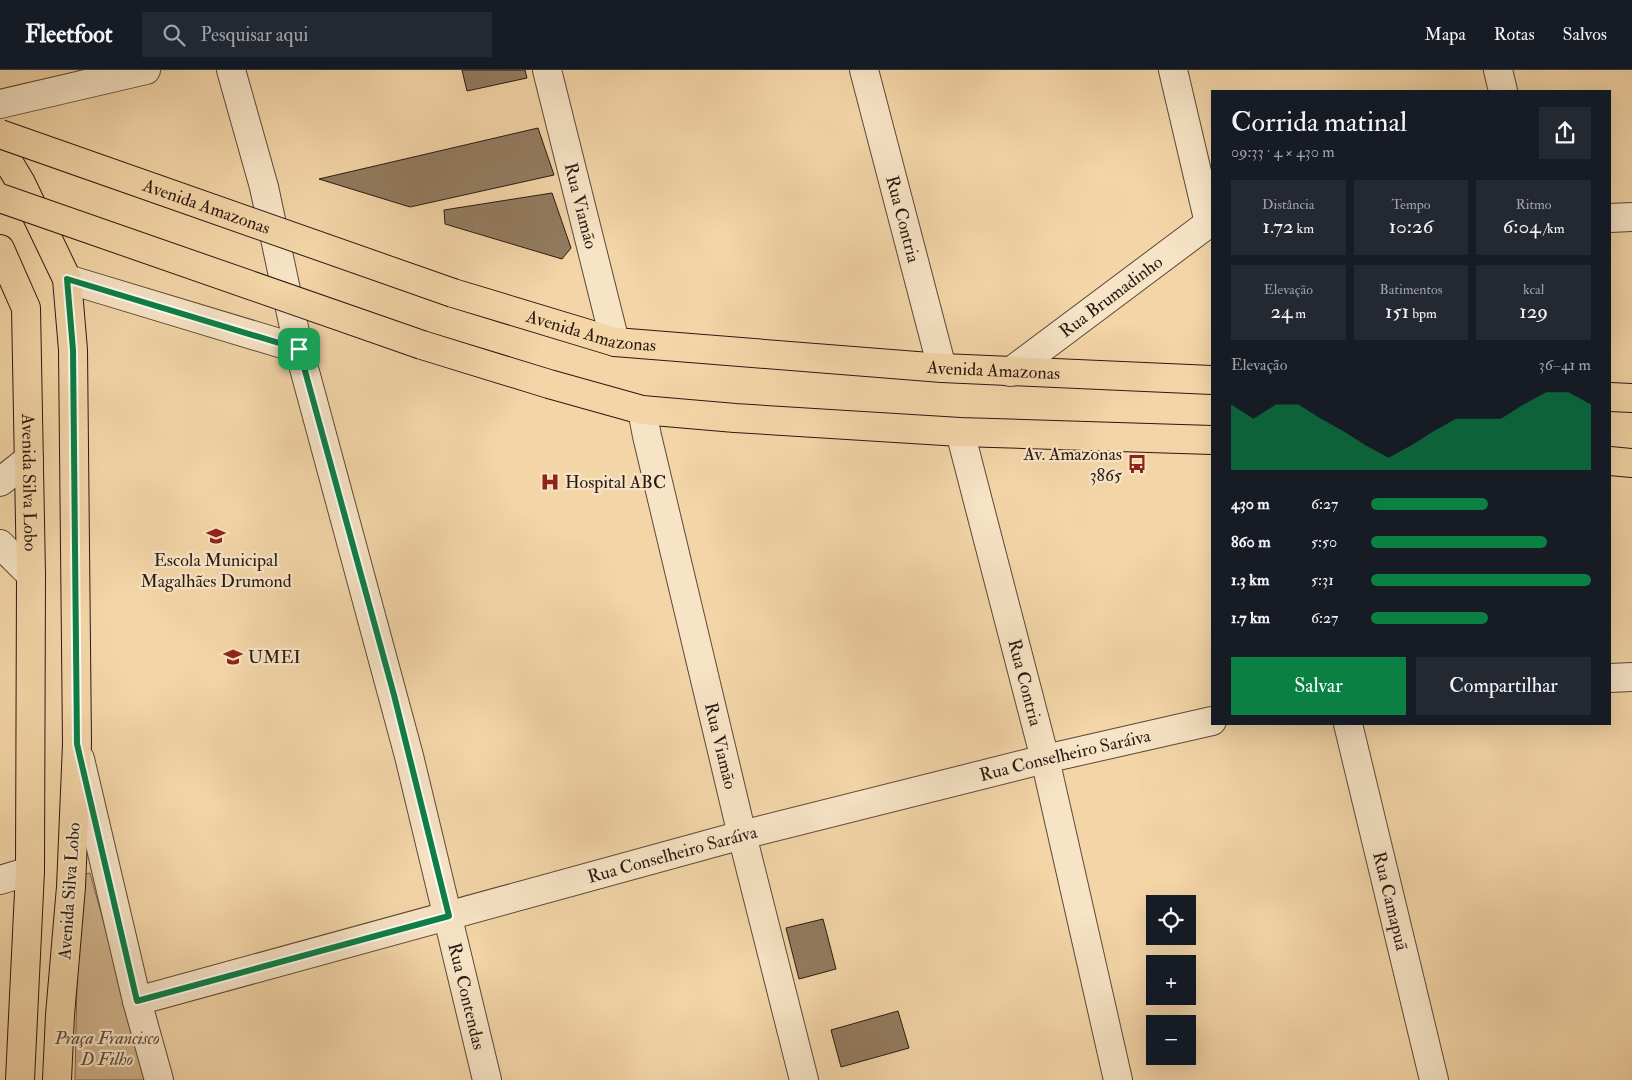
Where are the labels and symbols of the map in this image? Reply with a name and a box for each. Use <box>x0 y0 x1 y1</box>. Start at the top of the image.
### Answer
street label: Rua Viamão <box>559 160 602 252</box>
street label: Rua Contria <box>880 173 925 266</box>
street label: Avenida Amazonas <box>139 174 273 240</box>
street label: Rua Brumadinho <box>1055 250 1168 343</box>
street label: Avenida Amazonas <box>523 305 657 357</box>
pin <box>278 328 320 370</box>
street label: Avenida Amazonas <box>925 356 1061 385</box>
street label: Avenida Silva Lobo <box>16 412 42 552</box>
place label: Av. Amazonas 3865 <box>1022 443 1122 487</box>
bus stop icon: Av. Amazonas 3865 <box>1126 453 1148 475</box>
hospital icon: Hospital ABC <box>539 471 561 493</box>
place label: Hospital ABC <box>565 471 666 494</box>
school or university icon: Escola Municipal Magalhães Drumond <box>205 525 227 547</box>
place label: Escola Municipal Magalhães Drumond <box>140 549 292 593</box>
street label: Rua Contria <box>1002 637 1047 729</box>
school or university icon: UMEI <box>222 646 244 668</box>
place label: UMEI <box>248 646 301 669</box>
street label: Rua Viamão <box>699 700 742 792</box>
street label: Rua Conselheiro Saráiva <box>977 724 1153 787</box>
street label: Avenida Silva Lobo <box>53 821 86 961</box>
street label: Rua Conselheiro Saráiva <box>585 821 760 889</box>
street label: Rua Camapuã <box>1367 849 1413 953</box>
street label: Rua Contendas <box>442 940 490 1052</box>
park label: Praça Francisco D Filho <box>53 1027 160 1071</box>

